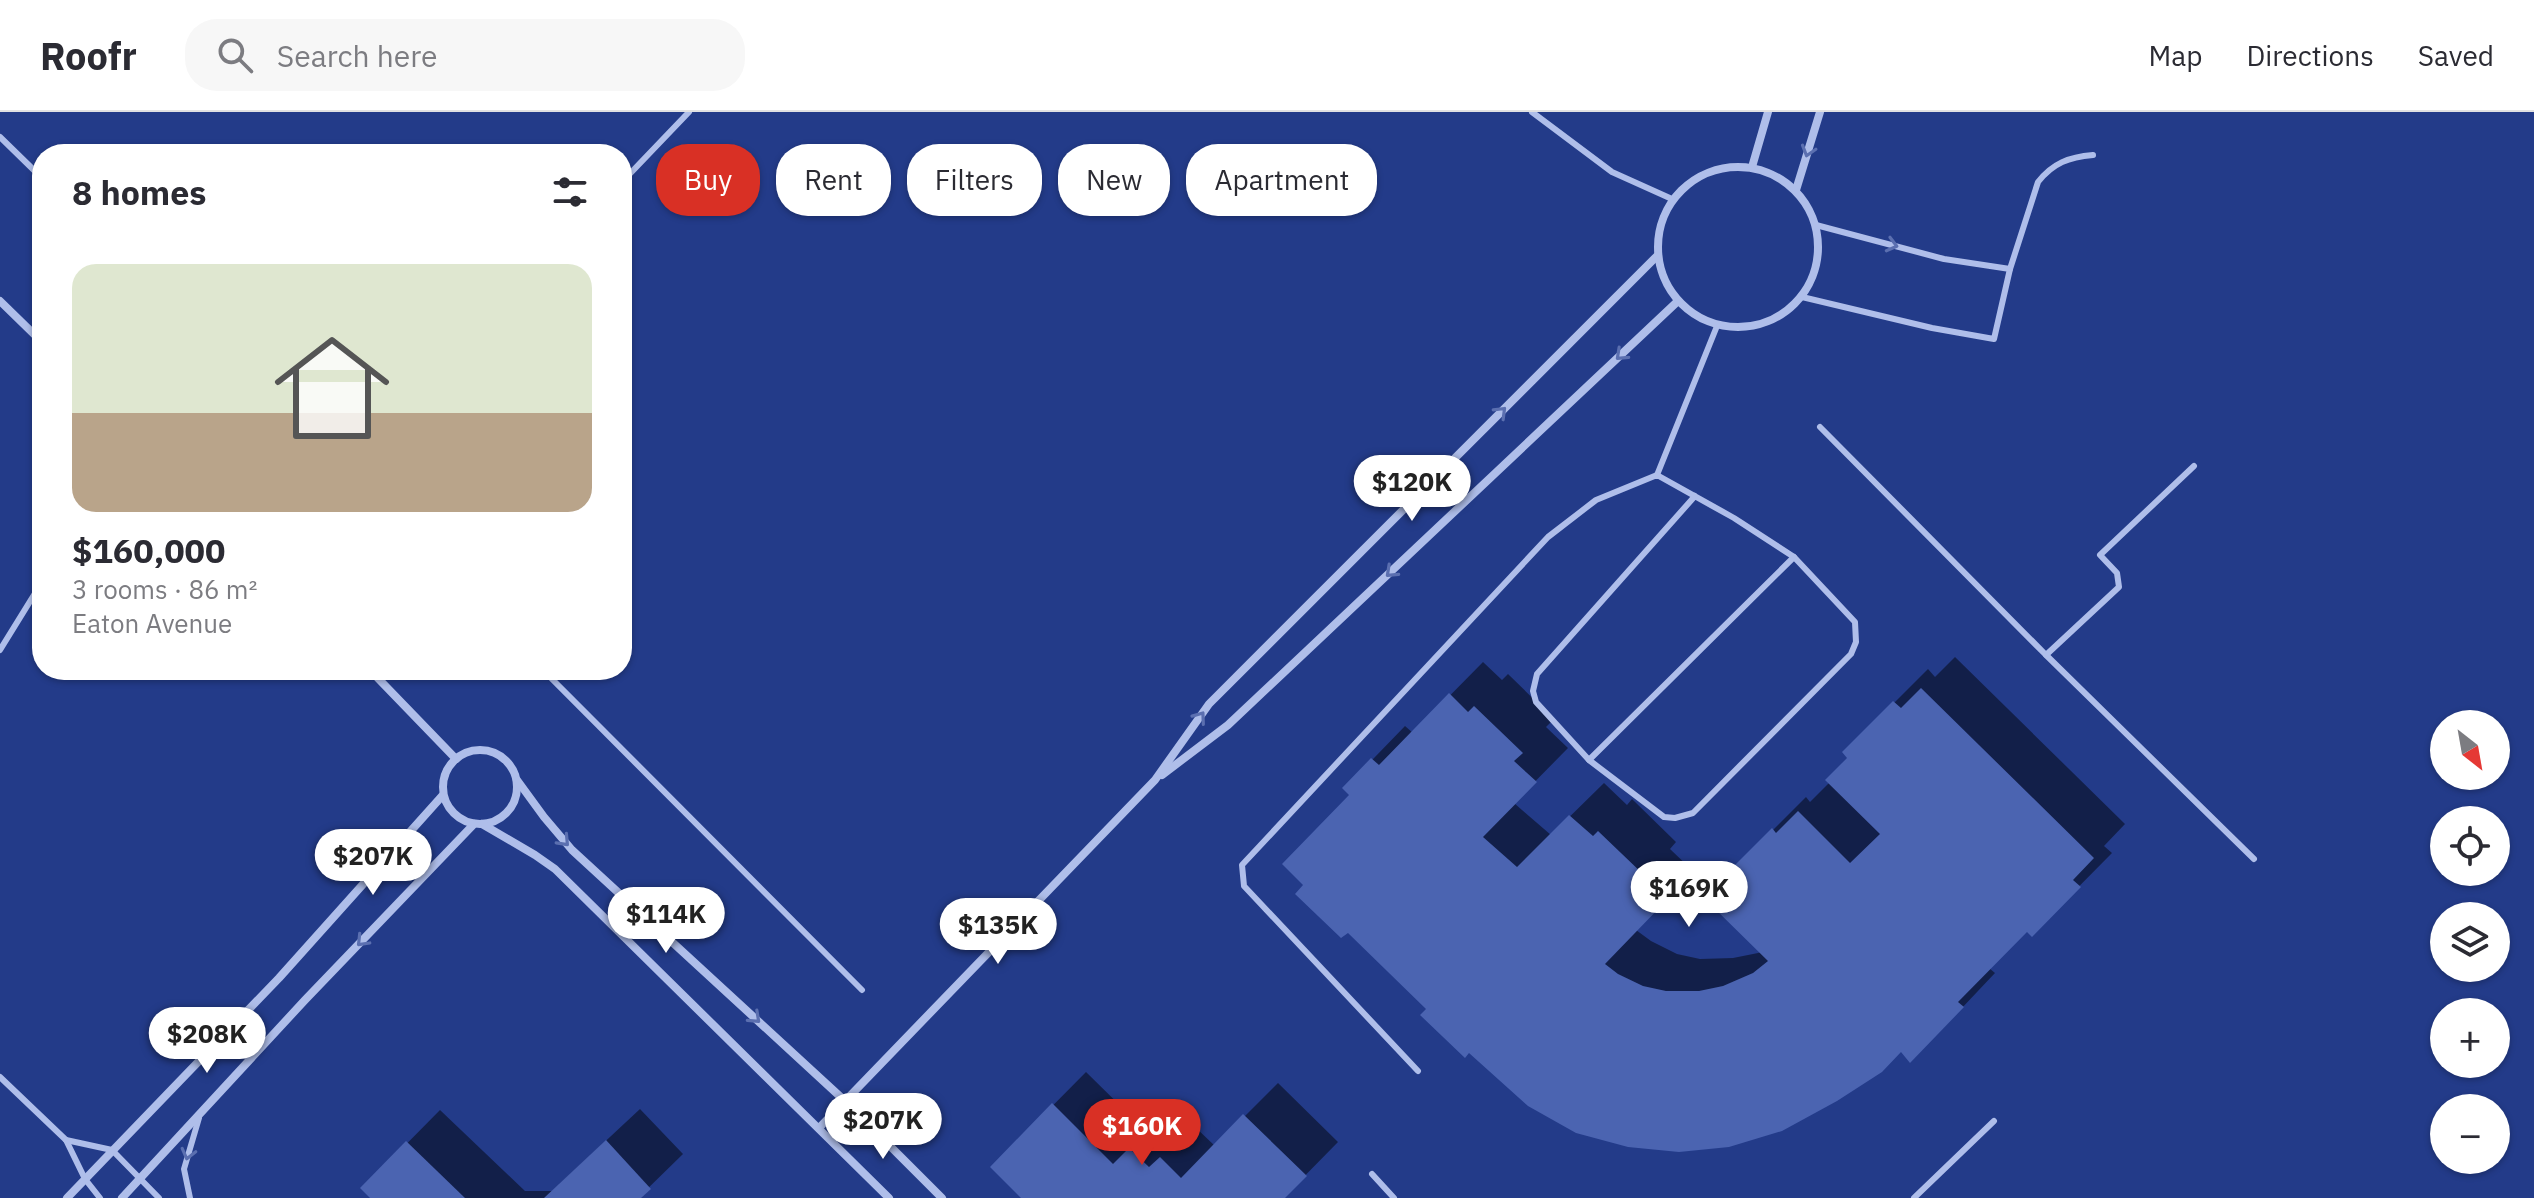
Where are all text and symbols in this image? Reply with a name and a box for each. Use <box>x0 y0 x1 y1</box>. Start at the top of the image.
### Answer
search box <box>185 19 745 91</box>
text: Roofr <box>40 31 137 80</box>
icon: search <box>213 33 257 77</box>
text: Search here <box>277 36 438 75</box>
text: Map <box>2148 37 2202 74</box>
text: Directions <box>2246 37 2374 74</box>
text: Saved <box>2418 37 2494 74</box>
chip: Buy <box>656 144 760 216</box>
chip: Rent <box>776 144 891 216</box>
chip: Filters <box>907 144 1042 216</box>
chip: New <box>1058 144 1170 216</box>
chip: Apartment <box>1186 144 1377 216</box>
one-way arrow <box>1801 144 1817 157</box>
text: 8 homes <box>72 170 207 214</box>
icon: filters <box>548 170 592 214</box>
one-way arrow <box>1884 236 1898 253</box>
icon: home <box>260 316 404 460</box>
one-way arrow <box>1616 345 1630 360</box>
one-way arrow <box>1492 407 1506 421</box>
pin: $120K <box>1356 455 1468 523</box>
text: $120K <box>1372 464 1452 498</box>
text: $160,000 <box>72 528 225 572</box>
one-way arrow <box>1386 562 1400 577</box>
text: 3 rooms · 86 m² <box>72 572 257 606</box>
text: Eaton Avenue <box>72 606 232 640</box>
north arrow <box>2430 710 2510 790</box>
map controls <box>2430 710 2510 1174</box>
one-way arrow <box>1190 711 1205 725</box>
button: locate <box>2430 806 2510 886</box>
pin: $207K <box>317 829 429 897</box>
one-way arrow <box>555 832 570 846</box>
text: $207K <box>333 838 413 872</box>
pin: $169K <box>1633 861 1745 929</box>
text: $169K <box>1649 870 1729 904</box>
pin: $114K <box>610 887 722 955</box>
text: $114K <box>626 896 706 930</box>
pin: $135K <box>942 898 1054 966</box>
button: layers <box>2430 902 2510 982</box>
text: $135K <box>958 907 1038 941</box>
one-way arrow <box>357 932 371 946</box>
button: + <box>2430 998 2510 1078</box>
pin: $208K <box>151 1007 263 1075</box>
one-way arrow <box>746 1008 760 1023</box>
text: $208K <box>167 1016 247 1050</box>
pin: $207K <box>827 1093 939 1161</box>
button: − <box>2430 1094 2510 1174</box>
pin: $160K <box>1086 1099 1198 1167</box>
text: $207K <box>843 1102 923 1136</box>
text: $160K <box>1102 1108 1182 1142</box>
one-way arrow <box>180 1147 197 1160</box>

